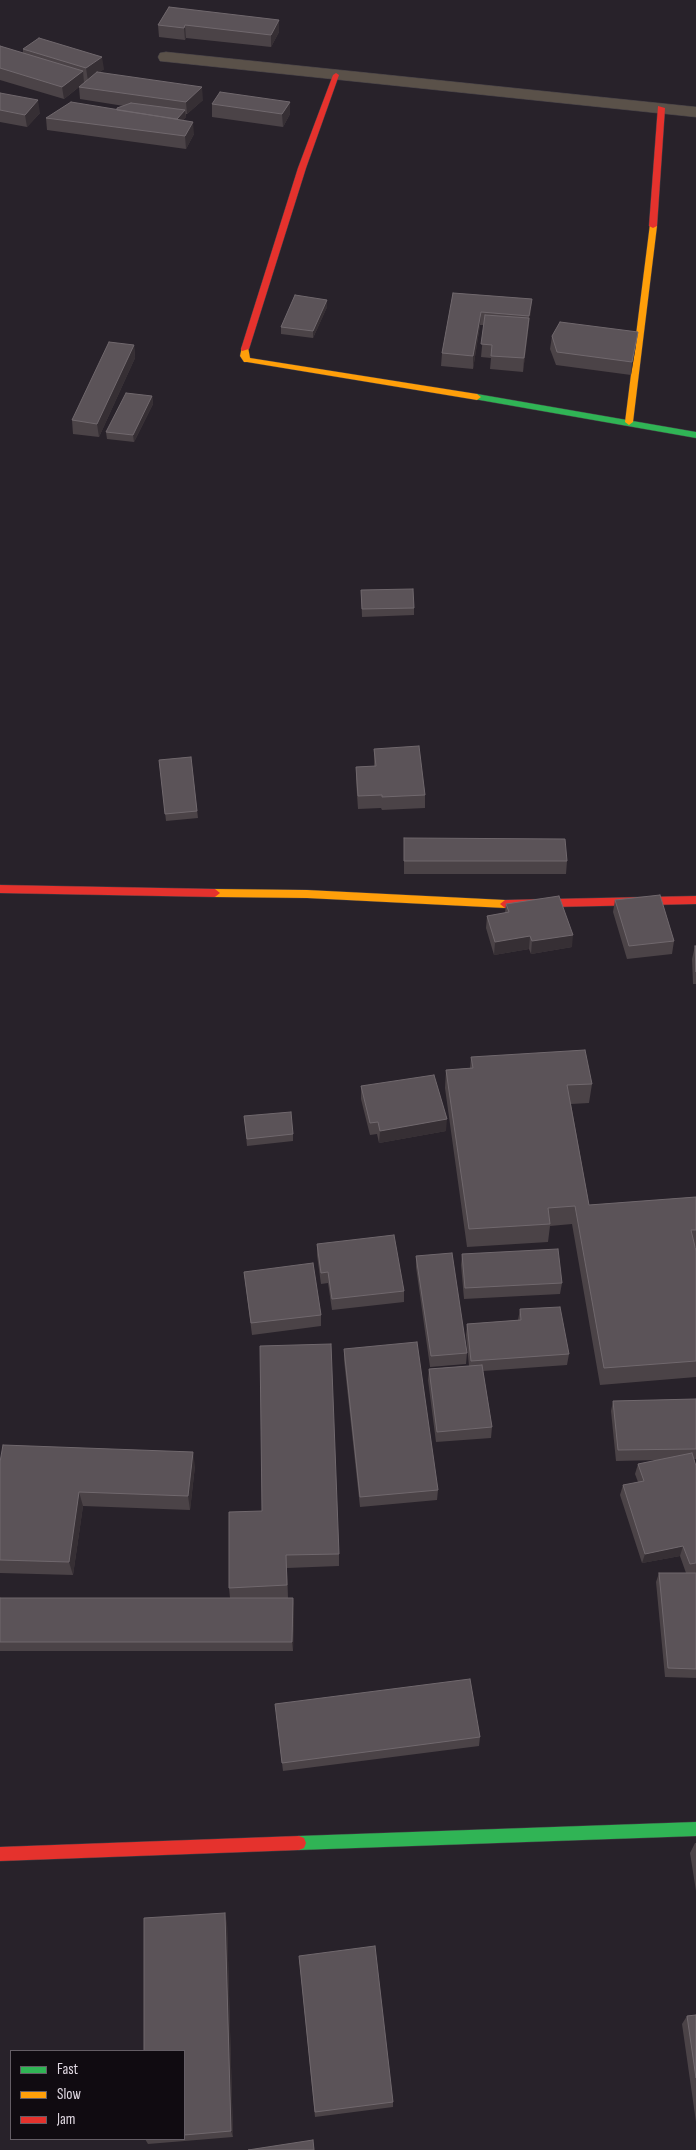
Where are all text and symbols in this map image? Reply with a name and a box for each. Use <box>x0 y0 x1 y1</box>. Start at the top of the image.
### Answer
legend <box>10 2050 185 2140</box>
text: Fast <box>57 2060 78 2079</box>
text: Slow <box>57 2085 81 2104</box>
text: Jam <box>57 2110 75 2129</box>

